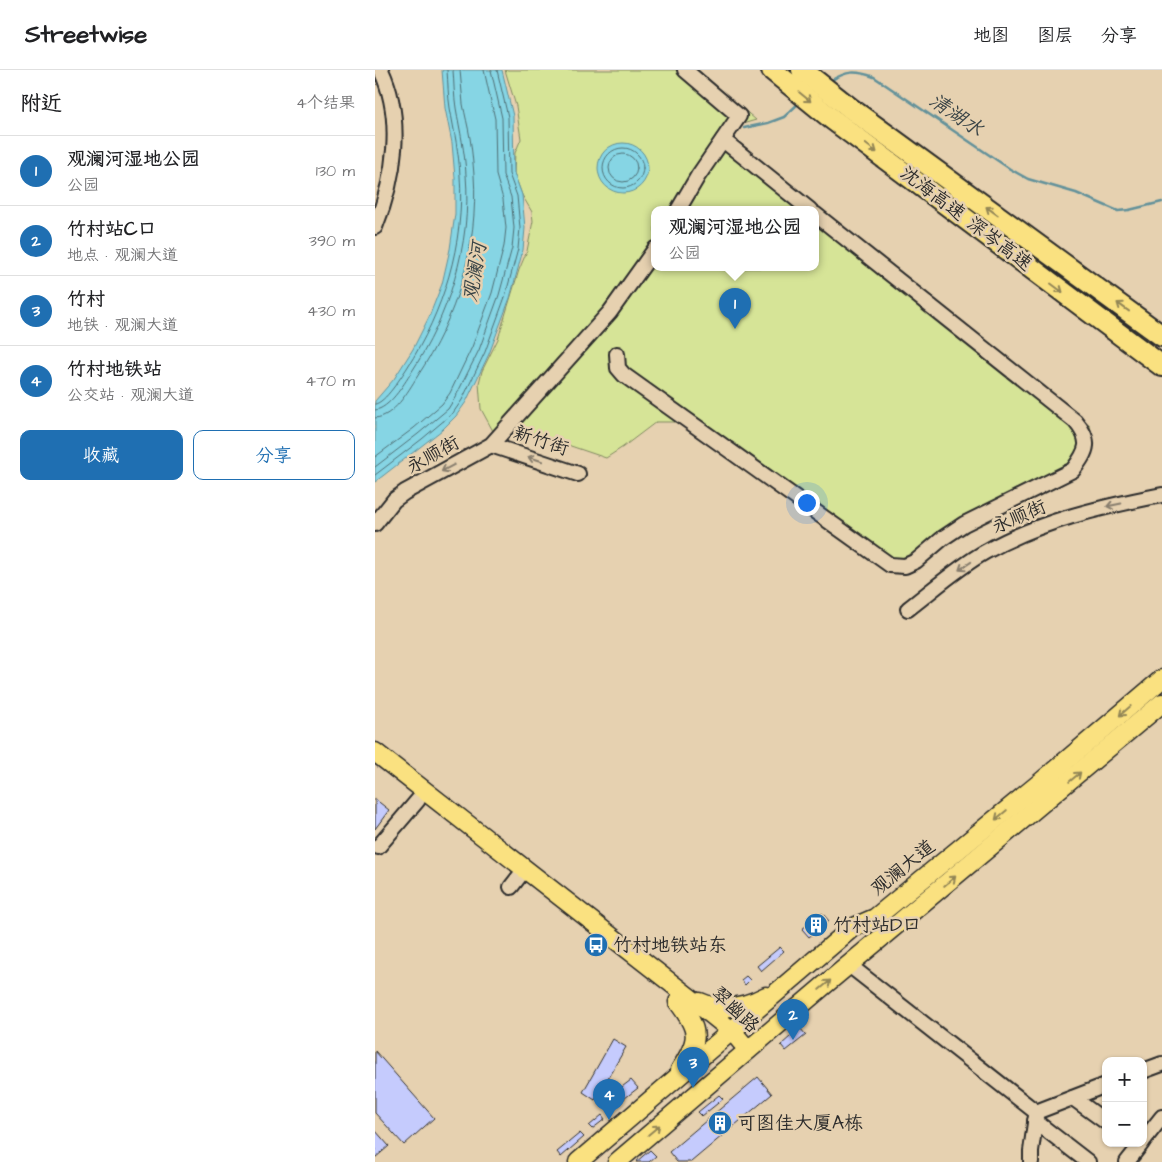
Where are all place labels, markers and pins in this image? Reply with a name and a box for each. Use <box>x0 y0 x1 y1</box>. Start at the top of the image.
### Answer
pin: 1 <box>719 288 751 329</box>
building icon: 竹村站D口 <box>803 912 829 938</box>
place label: 竹村站D口 <box>833 912 921 939</box>
bus stop icon: 竹村地铁站东 <box>583 932 609 958</box>
place label: 竹村地铁站东 <box>613 932 727 959</box>
pin: 2 <box>777 999 809 1040</box>
pin: 3 <box>677 1047 709 1088</box>
pin: 4 <box>593 1079 625 1120</box>
building icon: 可图佳大厦A栋 <box>707 1110 733 1136</box>
place label: 可图佳大厦A栋 <box>737 1110 863 1137</box>

